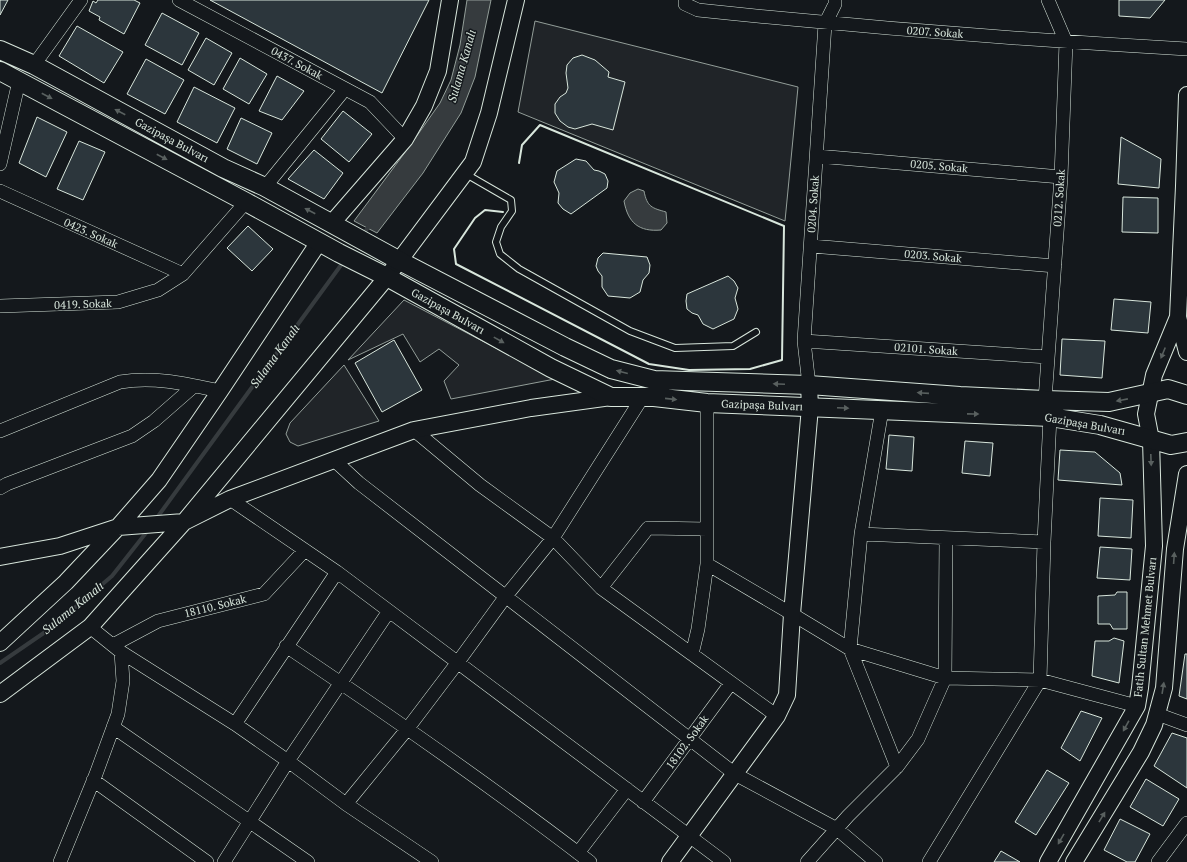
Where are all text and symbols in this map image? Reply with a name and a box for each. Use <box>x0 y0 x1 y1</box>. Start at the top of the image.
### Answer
street label: 0207. Sokak <box>906 23 964 41</box>
water label: Sulama Kanalı <box>444 28 479 104</box>
street label: 0437. Sokak <box>269 44 326 83</box>
one-way arrow <box>41 92 53 99</box>
one-way arrow <box>115 109 126 115</box>
street label: Gazipaşa Bulvarı <box>133 115 211 165</box>
one-way arrow <box>156 153 168 160</box>
street label: 0205. Sokak <box>910 157 969 176</box>
street label: 0212. Sokak <box>1050 168 1068 227</box>
street label: 0204. Sokak <box>804 174 822 233</box>
one-way arrow <box>304 208 316 215</box>
street label: 0423. Sokak <box>62 215 120 251</box>
street label: 0203. Sokak <box>904 247 963 266</box>
street label: Gazipaşa Bulvarı <box>409 285 487 337</box>
street label: 0419. Sokak <box>54 296 112 312</box>
water label: Sulama Kanalı <box>246 321 303 390</box>
one-way arrow <box>494 336 505 343</box>
street label: 02101. Sokak <box>894 340 958 358</box>
one-way arrow <box>1160 347 1166 358</box>
one-way arrow <box>616 369 628 375</box>
one-way arrow <box>772 381 785 387</box>
one-way arrow <box>917 390 929 397</box>
one-way arrow <box>665 396 677 403</box>
street label: Gazipaşa Bulvarı <box>721 397 803 413</box>
one-way arrow <box>1116 397 1128 403</box>
one-way arrow <box>837 405 849 412</box>
street label: Gazipaşa Bulvarı <box>1043 410 1127 438</box>
one-way arrow <box>967 411 980 417</box>
one-way arrow <box>1148 454 1154 467</box>
one-way arrow <box>1171 552 1178 564</box>
street label: Fatih Sultan Mehmet Bulvarı <box>1131 556 1159 698</box>
water label: Sulama Kanalı <box>39 578 107 637</box>
street label: 18110. Sokak <box>182 591 248 620</box>
one-way arrow <box>1161 682 1167 694</box>
street label: 18102. Sokak <box>663 712 712 772</box>
one-way arrow <box>1122 720 1129 732</box>
one-way arrow <box>1098 811 1105 823</box>
one-way arrow <box>1058 833 1065 845</box>

